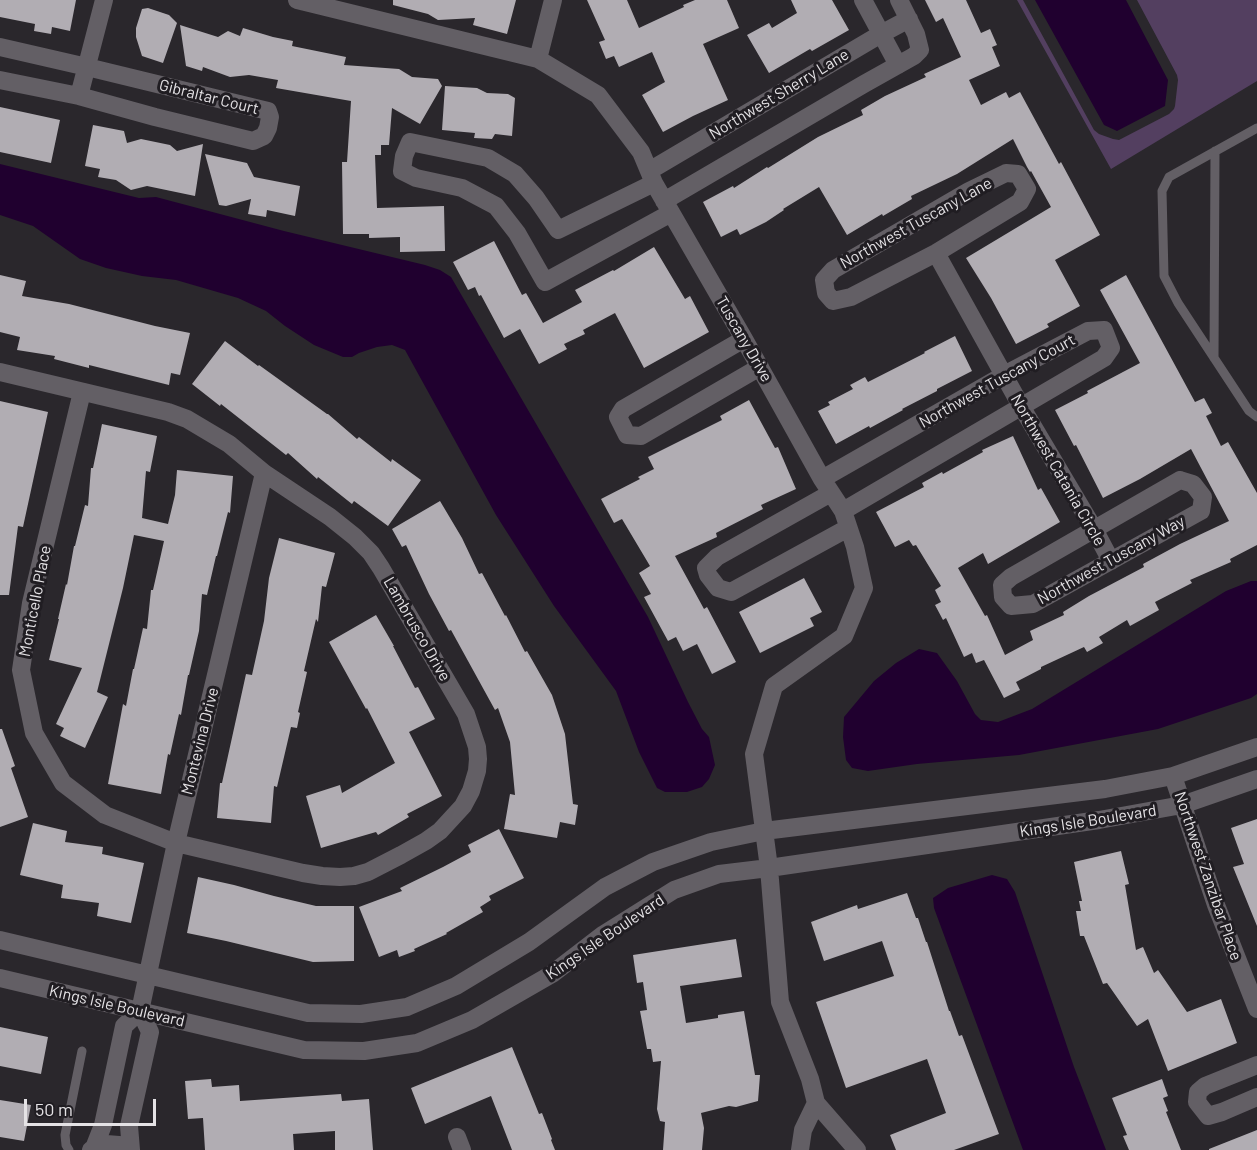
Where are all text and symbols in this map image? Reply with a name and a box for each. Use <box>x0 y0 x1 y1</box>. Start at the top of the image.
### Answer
street label: Northwest Sherry Lane <box>706 45 852 143</box>
street label: Gibraltar Court <box>157 75 261 119</box>
street label: Northwest Tuscany Lane <box>837 173 995 273</box>
street label: Tuscany Drive <box>712 293 776 385</box>
street label: Northwest Tuscany Court <box>916 330 1078 432</box>
street label: Northwest Catania Circle <box>1007 391 1109 549</box>
street label: Northwest Tuscany Way <box>1034 512 1188 608</box>
street label: Monticello Place <box>15 544 55 658</box>
street label: Lambrusco Drive <box>379 573 455 685</box>
street label: Montevina Drive <box>177 685 223 797</box>
street label: Northwest Zanzibar Place <box>1170 789 1246 963</box>
street label: Kings Isle Boulevard <box>1018 801 1158 841</box>
street label: Kings Isle Boulevard <box>542 890 668 984</box>
street label: Kings Isle Boulevard <box>47 981 187 1031</box>
scale bar <box>27 1087 159 1125</box>
text: 50 m <box>35 1098 73 1120</box>

